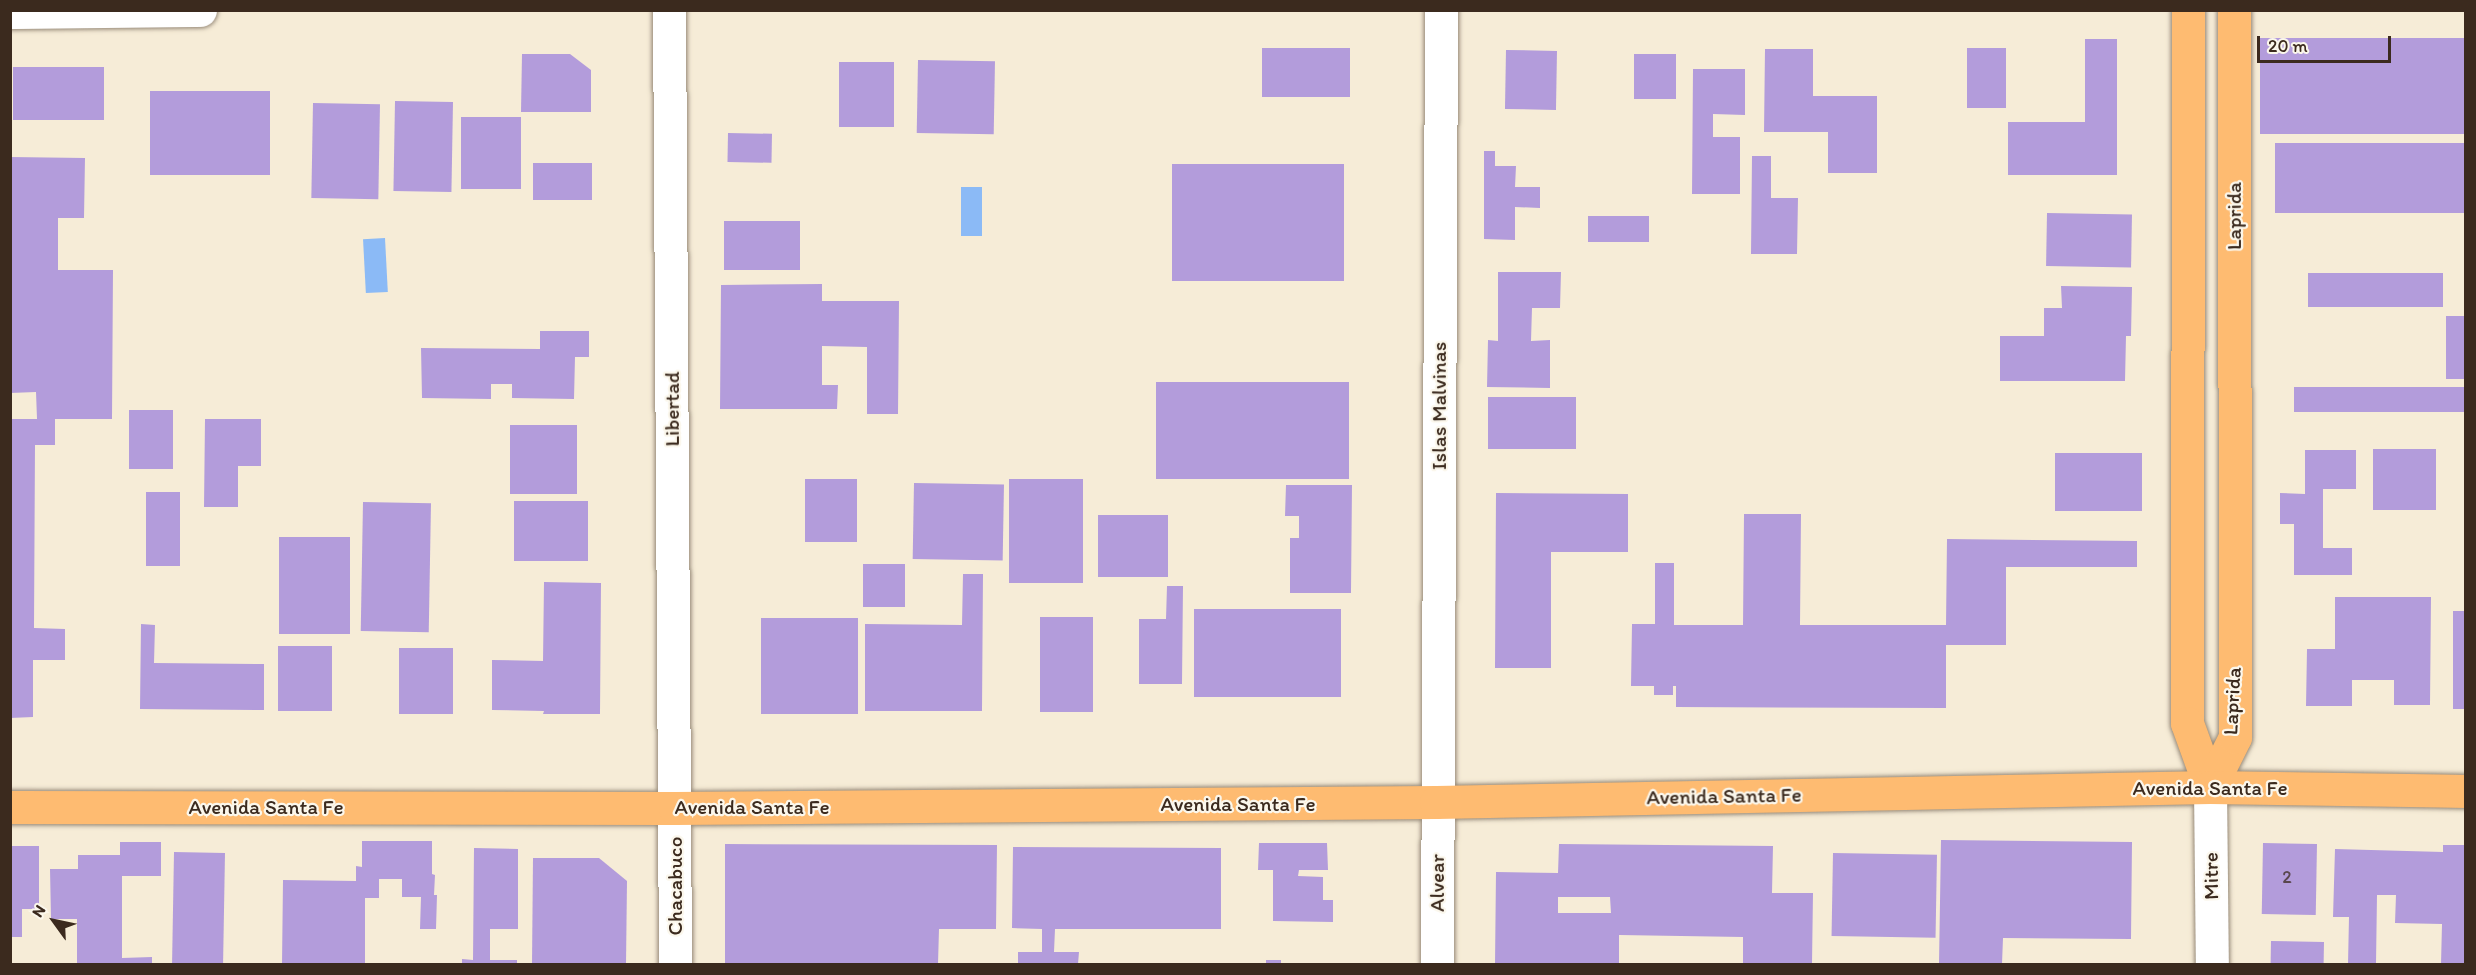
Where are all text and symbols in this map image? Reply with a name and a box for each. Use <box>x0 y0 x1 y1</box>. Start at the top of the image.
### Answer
scale bar <box>2260 24 2394 62</box>
text: 20 m <box>2268 35 2308 57</box>
street label: Laprida <box>2221 182 2247 250</box>
street label: Islas Malvinas <box>1426 342 1452 470</box>
street label: Libertad <box>659 371 685 447</box>
street label: Laprida <box>2218 666 2246 736</box>
street label: Avenida Santa Fe <box>2133 775 2287 801</box>
street label: Avenida Santa Fe <box>1647 782 1801 810</box>
street label: Avenida Santa Fe <box>1161 791 1315 817</box>
street label: Avenida Santa Fe <box>189 794 343 820</box>
street label: Avenida Santa Fe <box>675 794 829 820</box>
street label: Chacabuco <box>662 837 688 935</box>
street label: Mitre <box>2198 852 2224 900</box>
street label: Alvear <box>1424 854 1450 912</box>
house number: 2 <box>2282 866 2292 888</box>
north arrow <box>24 891 84 951</box>
text: N <box>28 901 49 921</box>

